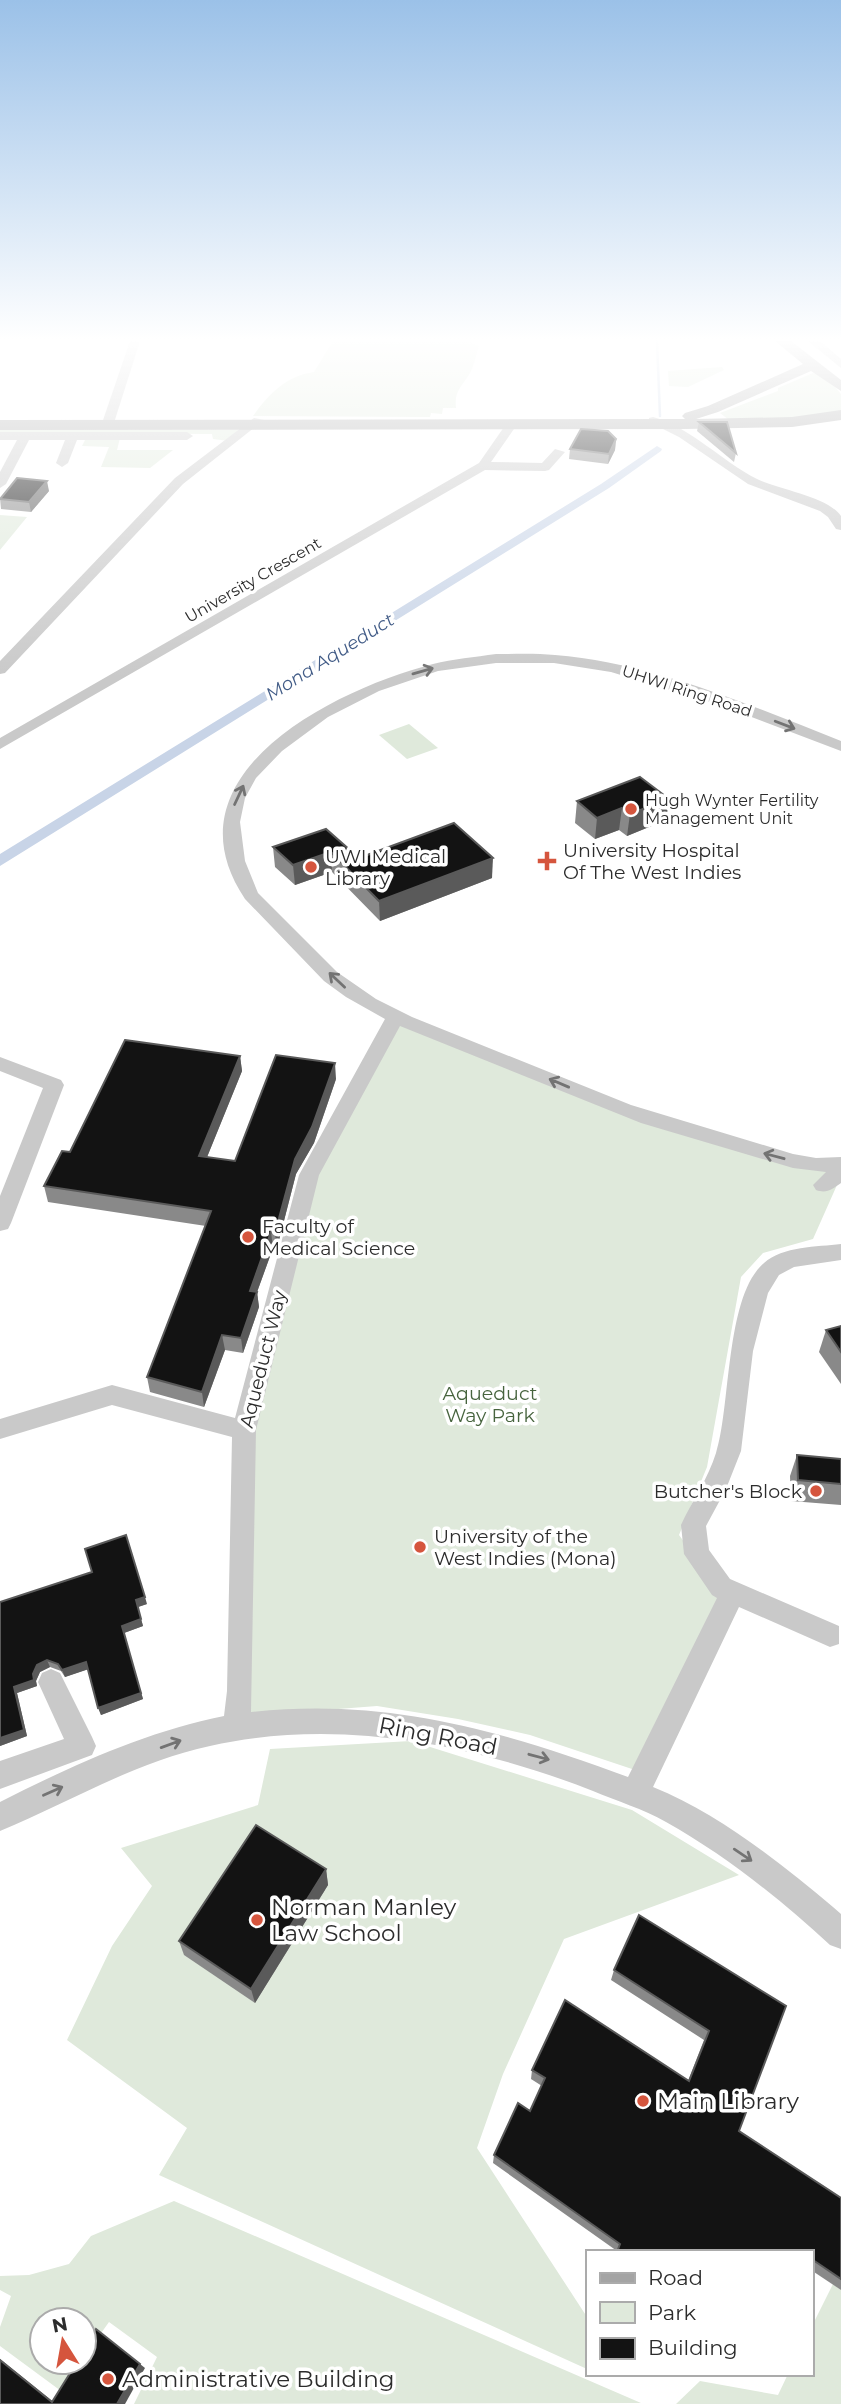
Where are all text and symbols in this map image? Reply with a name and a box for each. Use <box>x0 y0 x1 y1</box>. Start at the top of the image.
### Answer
street label: University Crescent <box>182 533 325 627</box>
water label: Mona Aqueduct <box>262 608 399 705</box>
street label: UHWI Ring Road <box>620 661 754 721</box>
one-way arrow <box>411 663 433 676</box>
one-way arrow <box>774 719 796 732</box>
one-way arrow <box>232 785 246 806</box>
place label: Hugh Wynter Fertility Management Unit <box>645 791 819 828</box>
marker: Hugh Wynter Fertility Management Unit <box>623 801 639 817</box>
place label: University Hospital Of The West Indies <box>563 839 741 884</box>
place label: UWI Medical Library <box>325 845 446 890</box>
marker: University Hospital Of The West Indies <box>537 851 557 871</box>
marker: UWI Medical Library <box>303 859 319 875</box>
one-way arrow <box>329 972 346 989</box>
one-way arrow <box>548 1076 570 1089</box>
one-way arrow <box>763 1149 786 1162</box>
place label: Faculty of Medical Science <box>262 1215 415 1260</box>
marker: Faculty of Medical Science <box>240 1229 256 1245</box>
street label: Aqueduct Way <box>235 1287 291 1430</box>
park label: Aqueduct Way Park <box>443 1382 538 1427</box>
place label: Butcher's Block <box>654 1480 803 1503</box>
marker: Butcher's Block <box>808 1483 824 1499</box>
place label: University of the West Indies (Mona) <box>434 1525 616 1570</box>
marker: University of the West Indies (Mona) <box>412 1539 428 1555</box>
street label: Ring Road <box>376 1711 500 1761</box>
one-way arrow <box>159 1737 181 1750</box>
one-way arrow <box>527 1751 550 1764</box>
one-way arrow <box>41 1784 63 1797</box>
one-way arrow <box>732 1848 752 1862</box>
place label: Norman Manley Law School <box>271 1893 457 1947</box>
marker: Norman Manley Law School <box>249 1912 265 1928</box>
place label: Main Library <box>657 2087 800 2115</box>
marker: Main Library <box>635 2093 651 2109</box>
legend <box>586 2250 813 2376</box>
text: Road <box>648 2265 703 2290</box>
text: Park <box>648 2300 696 2325</box>
north arrow <box>28 2306 98 2376</box>
text: N <box>50 2312 70 2338</box>
text: Building <box>648 2335 738 2360</box>
place label: Administrative Building <box>122 2365 395 2393</box>
marker: Administrative Building <box>100 2371 116 2387</box>

